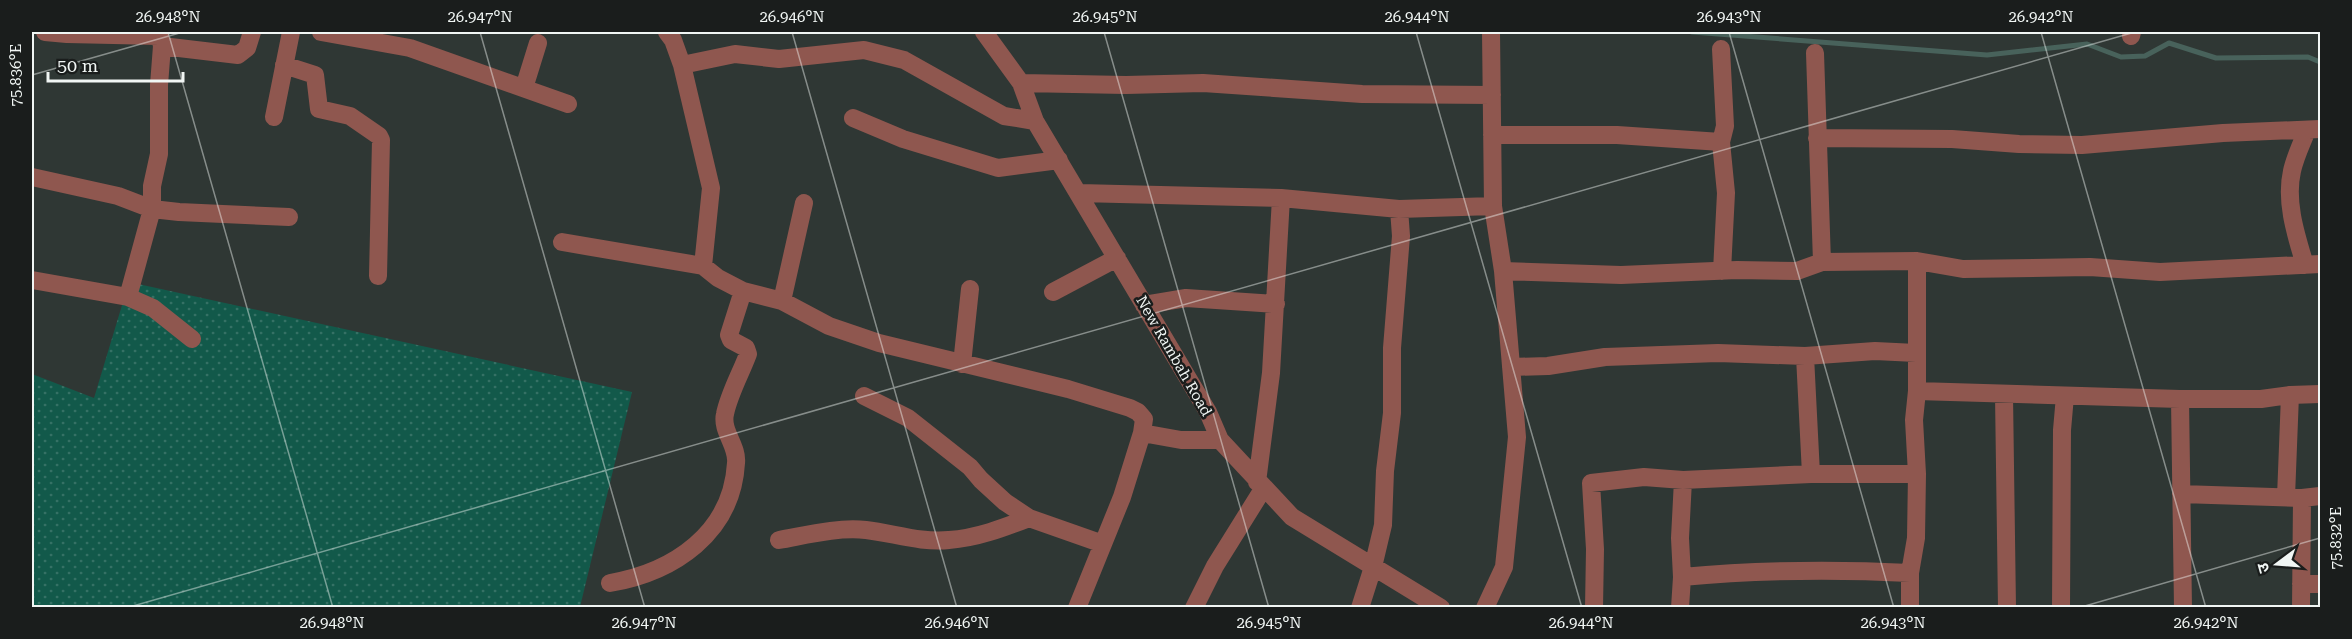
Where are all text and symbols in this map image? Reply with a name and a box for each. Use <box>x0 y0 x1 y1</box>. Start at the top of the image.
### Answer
text: 26.948°N <box>135 8 201 26</box>
text: 26.947°N <box>447 8 513 26</box>
text: 26.946°N <box>759 8 825 26</box>
text: 26.945°N <box>1072 8 1138 26</box>
text: 26.944°N <box>1384 8 1450 26</box>
text: 26.943°N <box>1696 8 1762 26</box>
text: 26.942°N <box>2008 8 2074 26</box>
text: 75.836°E <box>7 44 25 106</box>
scale bar <box>48 45 183 83</box>
text: 50 m <box>57 55 98 76</box>
street label: New Rambah Road <box>1132 293 1216 420</box>
text: 75.832°E <box>2327 507 2345 569</box>
north arrow <box>2247 534 2307 594</box>
text: उ <box>2252 560 2273 575</box>
text: 26.948°N <box>299 614 365 632</box>
text: 26.947°N <box>611 614 677 632</box>
text: 26.946°N <box>924 614 990 632</box>
text: 26.945°N <box>1236 614 1302 632</box>
text: 26.944°N <box>1548 614 1614 632</box>
text: 26.943°N <box>1860 614 1926 632</box>
text: 26.942°N <box>2173 614 2239 632</box>

